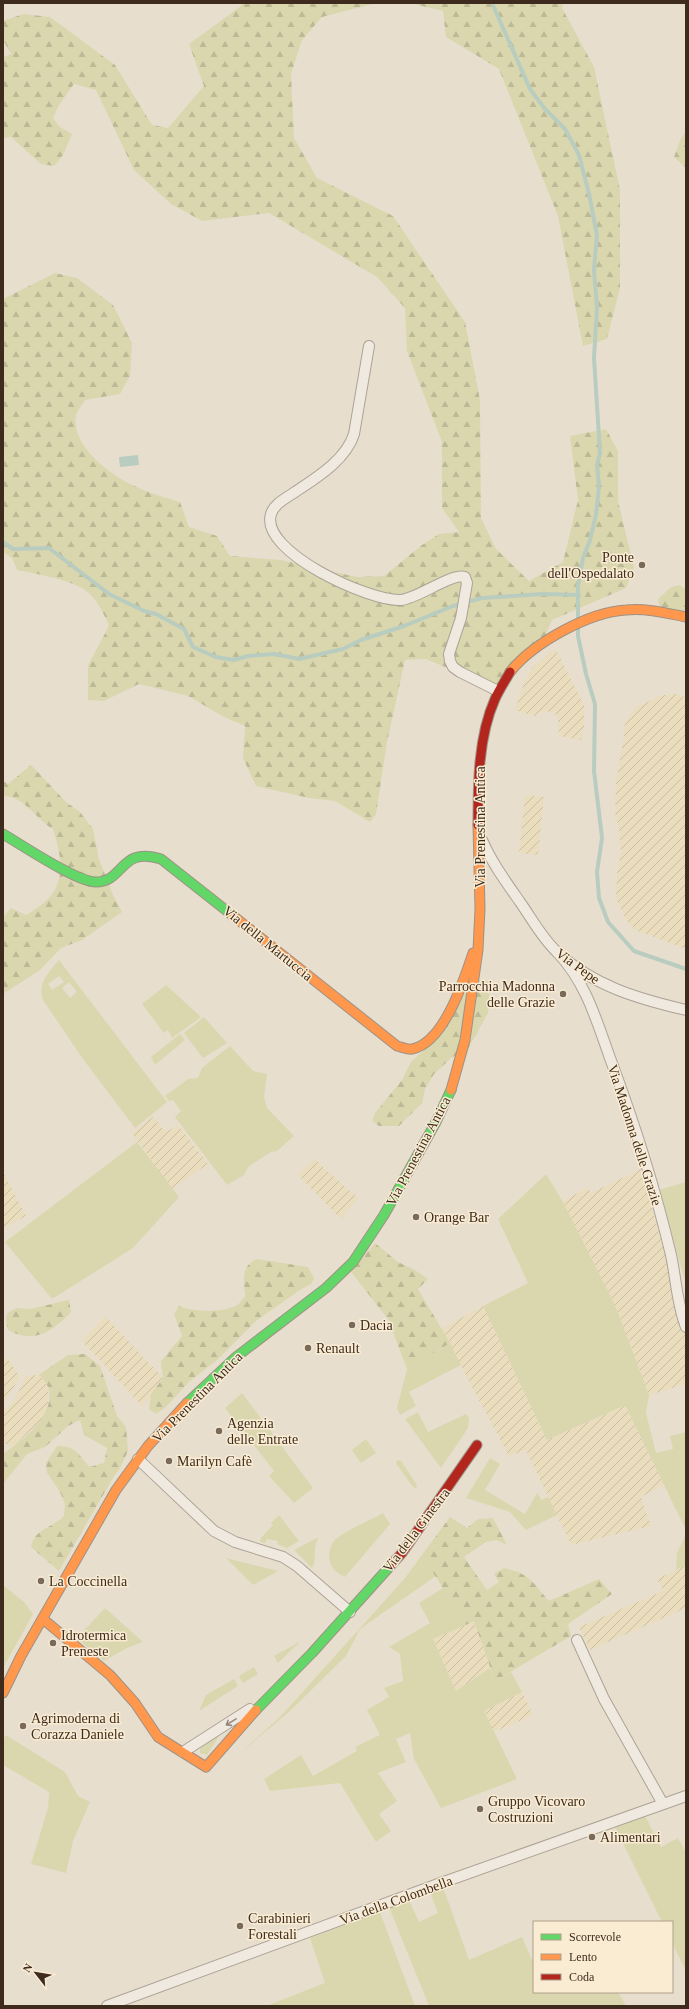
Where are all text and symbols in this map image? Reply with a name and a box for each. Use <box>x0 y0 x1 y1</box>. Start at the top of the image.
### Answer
place label: Ponte dell'Ospedalato <box>548 550 634 581</box>
marker: Ponte dell'Ospedalato <box>637 560 647 570</box>
street label: Via Prenestina Antica <box>473 766 488 888</box>
street label: Via della Martuccia <box>220 903 316 984</box>
street label: Via Pepe <box>553 946 602 987</box>
place label: Parrocchia Madonna delle Grazie <box>439 979 556 1010</box>
marker: Parrocchia Madonna delle Grazie <box>558 989 568 999</box>
street label: Via Madonna delle Grazie <box>605 1063 664 1208</box>
street label: Via Prenestina Antica <box>383 1094 454 1208</box>
place label: Orange Bar <box>424 1210 489 1225</box>
marker: Orange Bar <box>411 1212 421 1222</box>
place label: Dacia <box>360 1318 393 1333</box>
marker: Dacia <box>347 1320 357 1330</box>
place label: Renault <box>316 1341 360 1356</box>
marker: Renault <box>303 1343 313 1353</box>
street label: Via Prenestina Antica <box>149 1349 246 1446</box>
place label: Agenzia delle Entrate <box>227 1416 298 1447</box>
marker: Agenzia delle Entrate <box>214 1426 224 1436</box>
place label: Marilyn Cafè <box>177 1454 252 1469</box>
marker: Marilyn Cafè <box>164 1456 174 1466</box>
street label: Via della Ginestra <box>380 1485 453 1575</box>
place label: La Coccinella <box>49 1574 128 1589</box>
marker: La Coccinella <box>36 1576 46 1586</box>
place label: Idrotermica Preneste <box>61 1628 127 1659</box>
marker: Idrotermica Preneste <box>48 1638 58 1648</box>
place label: Agrimoderna di Corazza Daniele <box>31 1711 124 1742</box>
one-way arrow <box>225 1718 237 1726</box>
marker: Agrimoderna di Corazza Daniele <box>18 1721 28 1731</box>
place label: Gruppo Vicovaro Costruzioni <box>488 1794 585 1825</box>
marker: Gruppo Vicovaro Costruzioni <box>475 1804 485 1814</box>
place label: Alimentari <box>600 1830 661 1845</box>
marker: Alimentari <box>587 1832 597 1842</box>
street label: Via della Colombella <box>338 1873 455 1928</box>
place label: Carabinieri Forestali <box>248 1911 311 1942</box>
marker: Carabinieri Forestali <box>235 1921 245 1931</box>
legend <box>533 1921 673 1993</box>
text: Scorrevole <box>569 1930 621 1944</box>
text: Lento <box>569 1950 597 1964</box>
north arrow <box>16 1953 56 1993</box>
text: N <box>20 1961 35 1974</box>
text: Coda <box>569 1970 595 1984</box>

